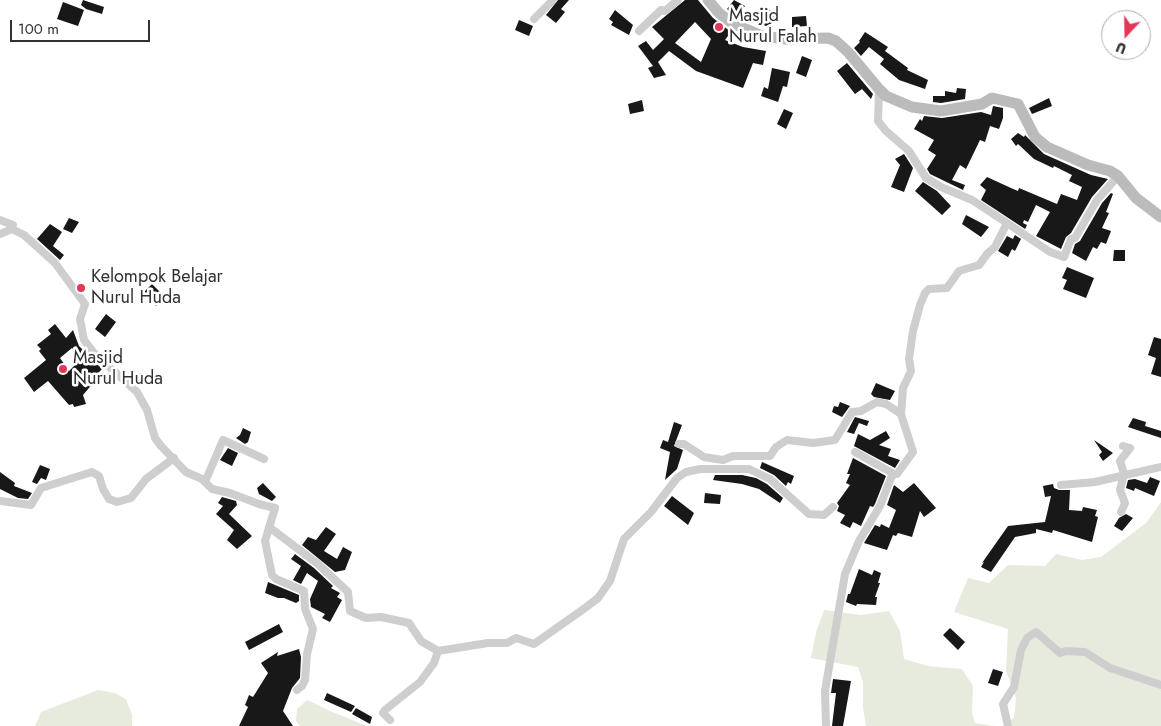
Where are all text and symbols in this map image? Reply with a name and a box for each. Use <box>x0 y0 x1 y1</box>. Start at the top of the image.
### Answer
place label: Masjid Nurul Falah <box>729 6 817 48</box>
scale bar <box>12 10 152 42</box>
north arrow <box>1101 10 1151 60</box>
text: 100 m <box>18 18 59 40</box>
marker: Masjid Nurul Falah <box>713 21 725 33</box>
text: U <box>1113 37 1129 59</box>
place label: Kelompok Belajar Nurul Huda <box>91 267 223 310</box>
marker: Kelompok Belajar Nurul Huda <box>75 282 87 294</box>
place label: Masjid Nurul Huda <box>73 348 163 390</box>
marker: Masjid Nurul Huda <box>57 363 69 375</box>

